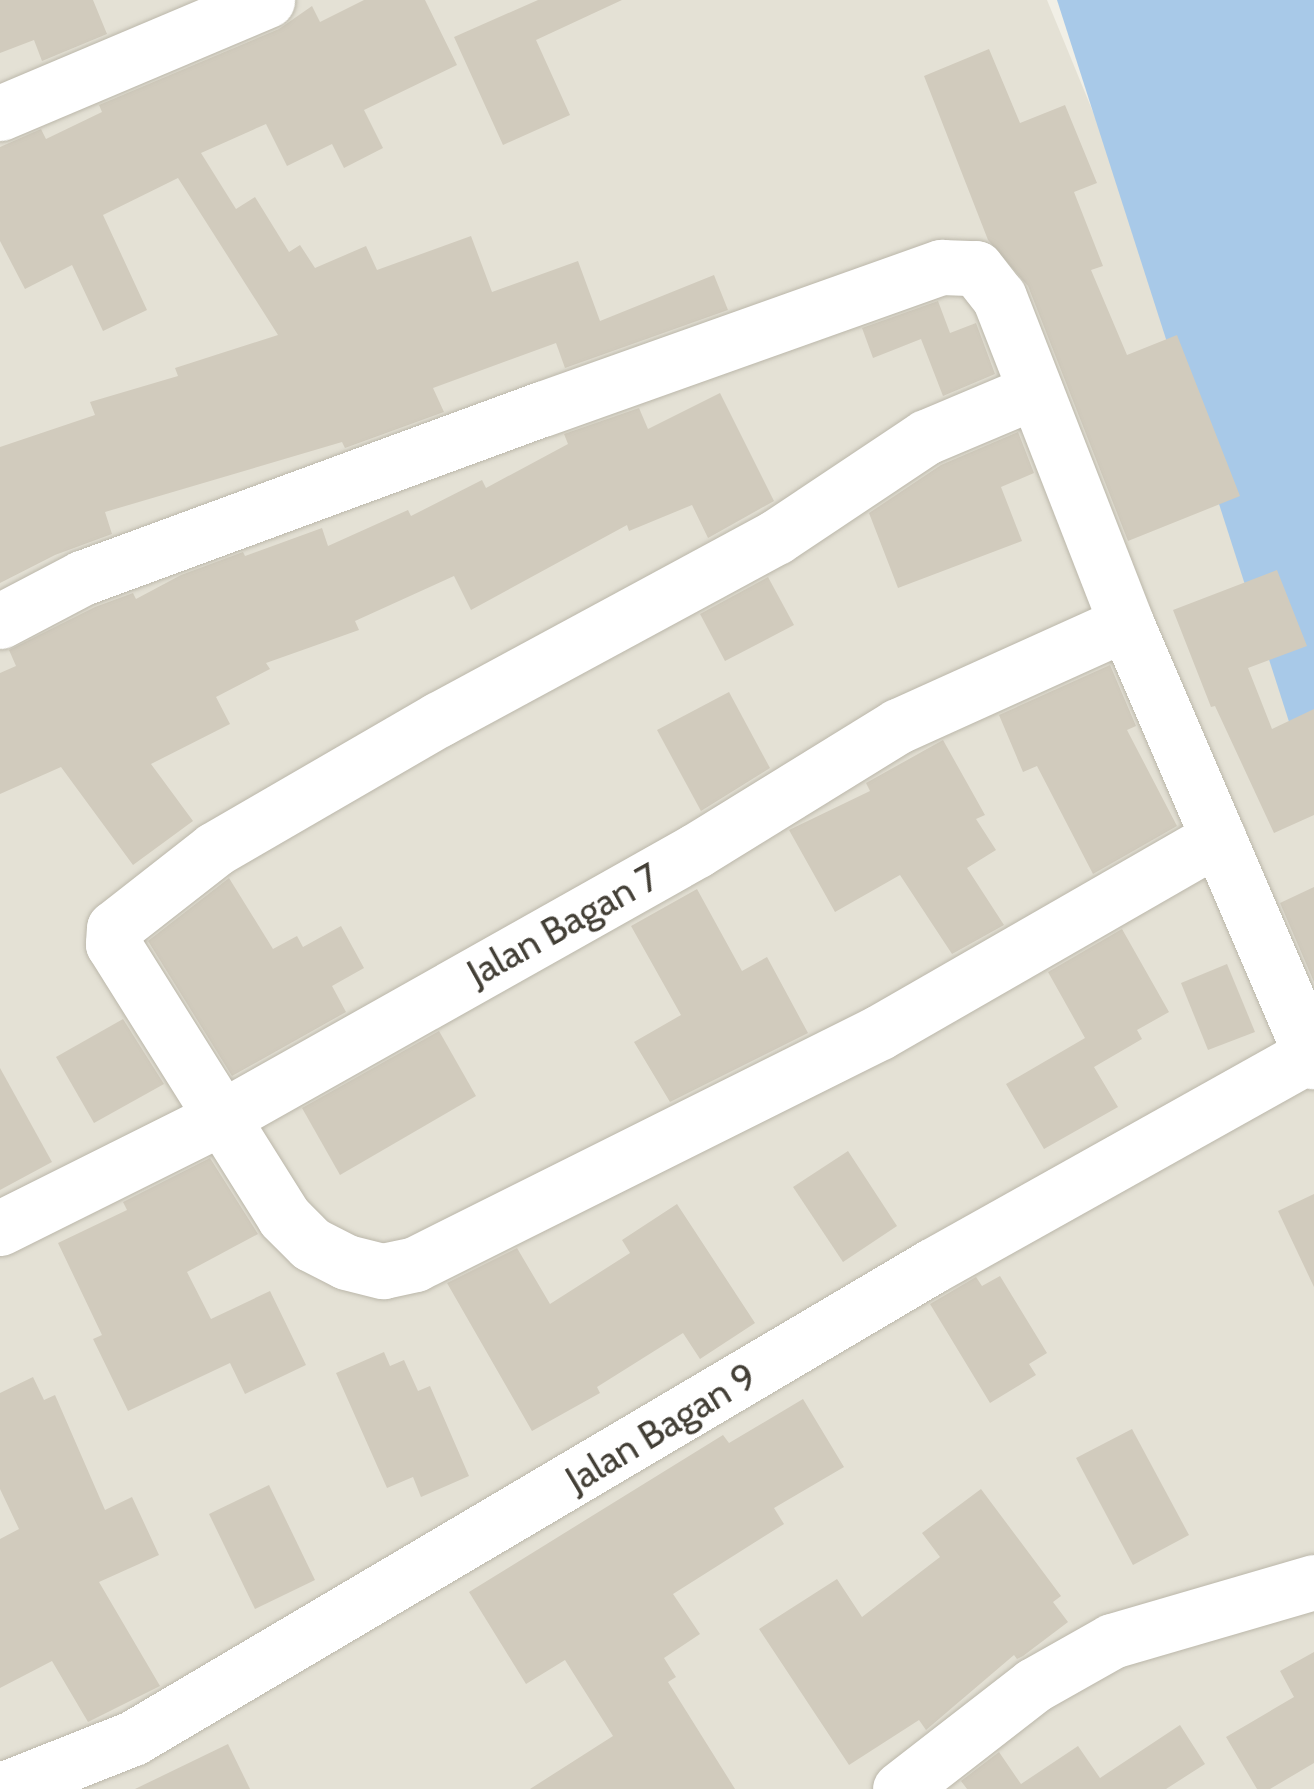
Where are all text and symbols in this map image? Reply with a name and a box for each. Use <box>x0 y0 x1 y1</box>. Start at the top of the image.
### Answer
street label: Jalan Bagan 7 <box>459 854 667 996</box>
street label: Jalan Bagan 9 <box>558 1353 764 1503</box>

